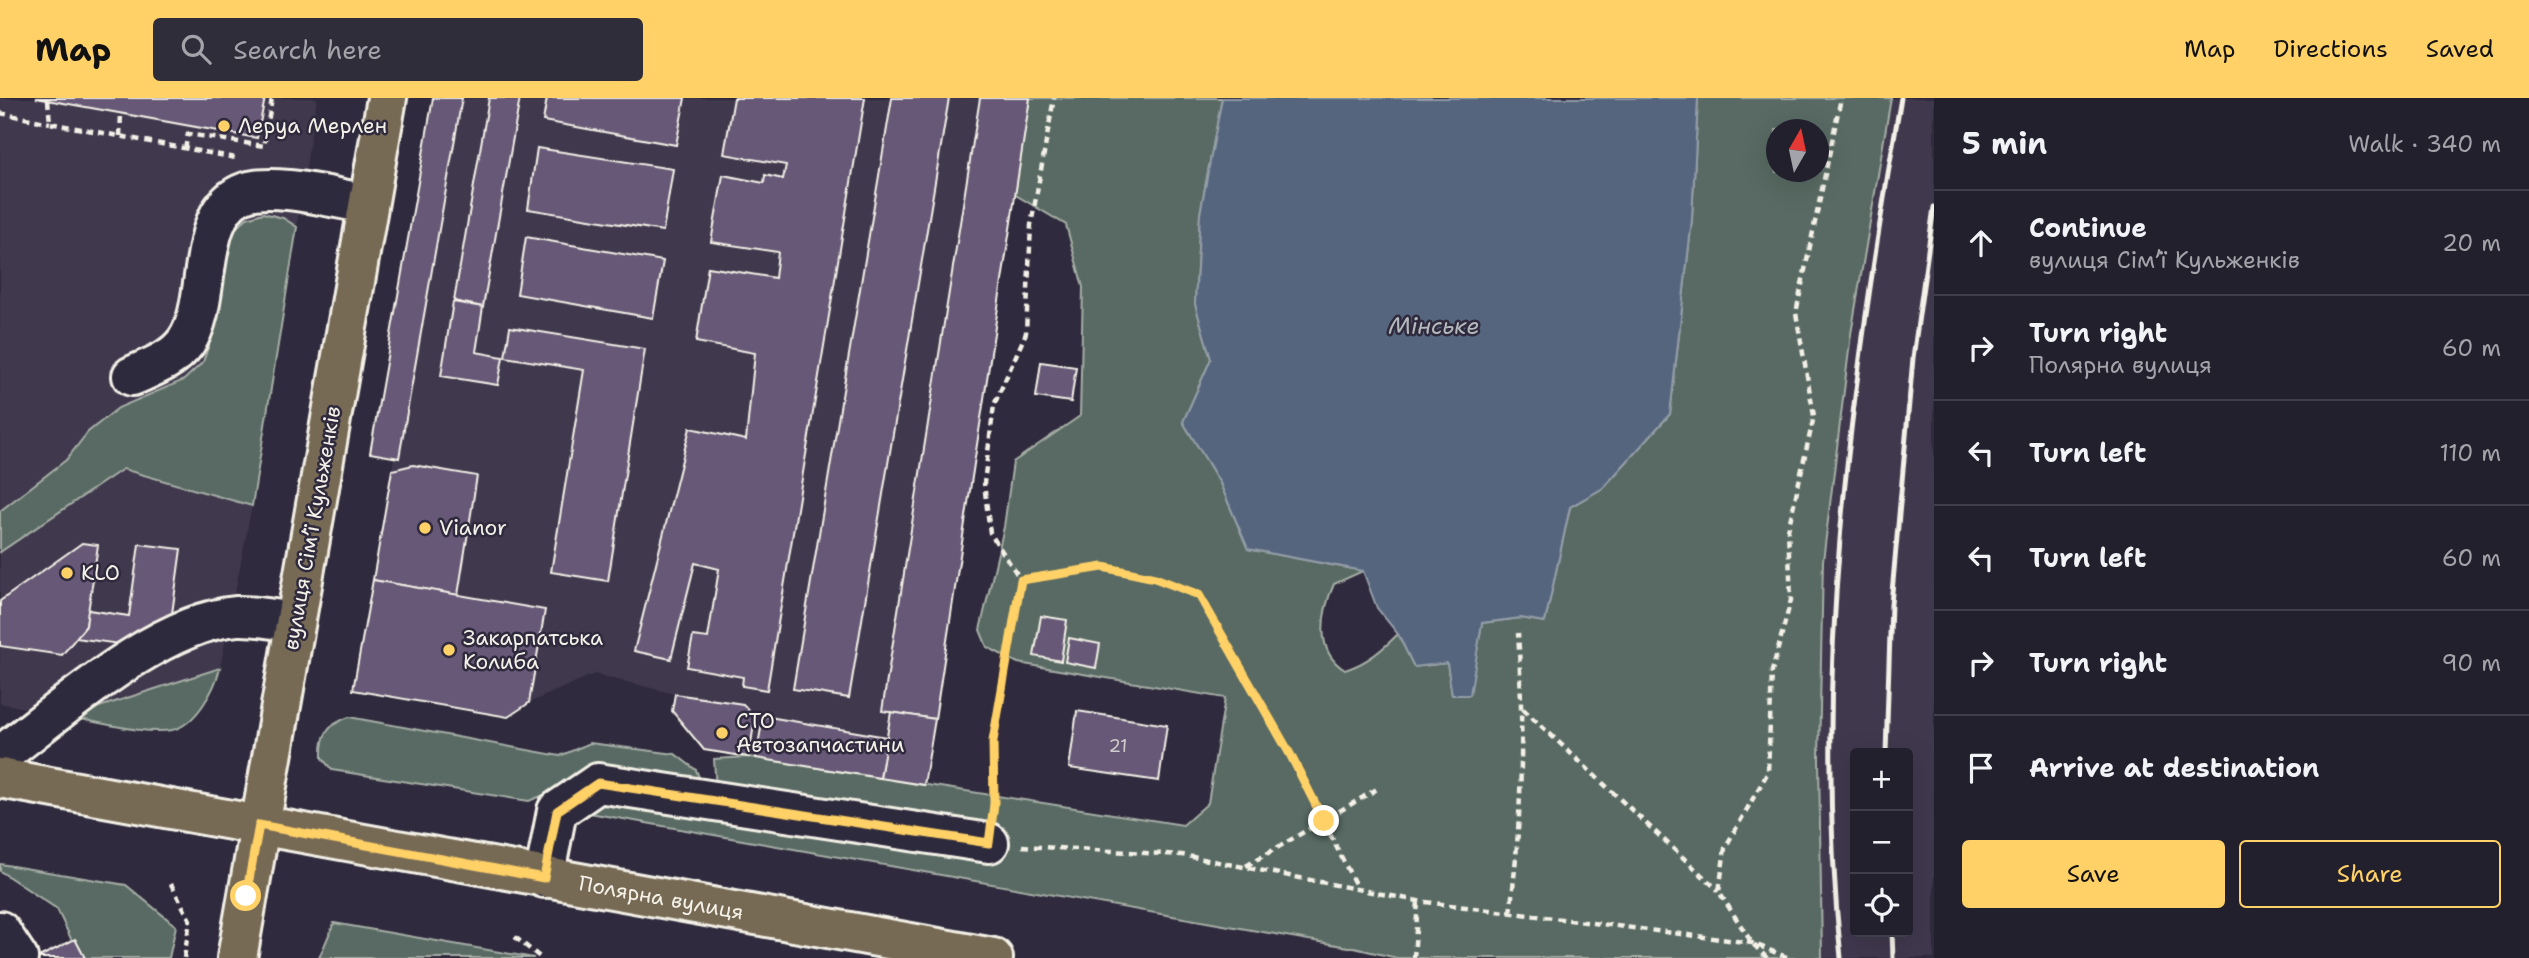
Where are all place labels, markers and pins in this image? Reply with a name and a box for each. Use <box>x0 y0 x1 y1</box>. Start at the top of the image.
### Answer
place label: Леруа Мерлен <box>238 112 387 140</box>
marker: Леруа Мерлен <box>216 118 232 134</box>
place label: Vianor <box>439 514 507 542</box>
marker: Vianor <box>417 520 433 536</box>
place label: KLO <box>81 559 120 587</box>
marker: KLO <box>59 565 75 581</box>
place label: Закарпатська Колиба <box>463 624 603 676</box>
marker: Закарпатська Колиба <box>441 642 457 658</box>
place label: СТО Автозапчастини <box>736 707 905 759</box>
marker: СТО Автозапчастини <box>714 725 730 741</box>

